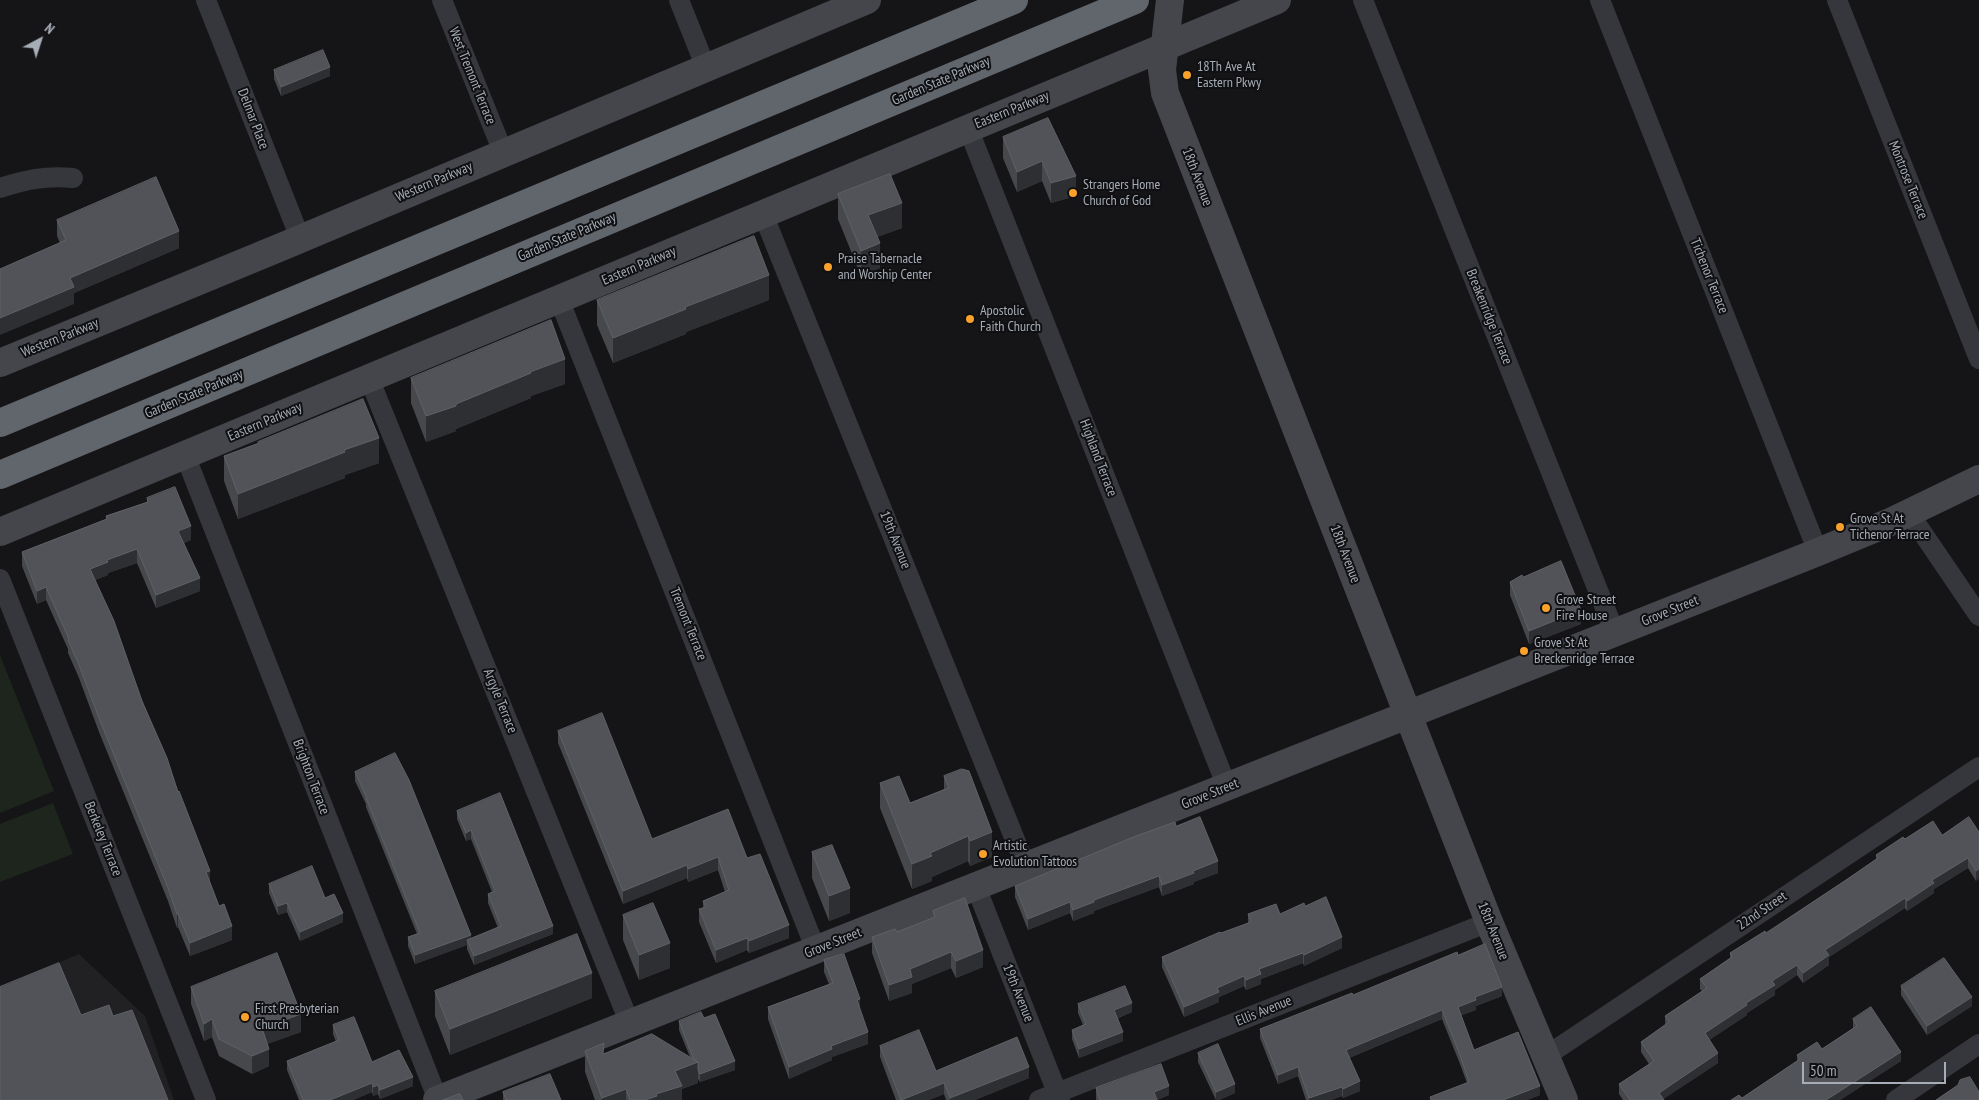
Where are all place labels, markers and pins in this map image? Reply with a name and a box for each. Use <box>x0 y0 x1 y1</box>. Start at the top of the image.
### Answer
place label: 18Th Ave At Eastern Pkwy <box>1197 59 1261 92</box>
marker: 18Th Ave At Eastern Pkwy <box>1181 69 1193 81</box>
place label: Strangers Home Church of God <box>1083 177 1160 210</box>
marker: Strangers Home Church of God <box>1067 187 1079 199</box>
place label: Praise Tabernacle and Worship Center <box>838 251 932 284</box>
marker: Praise Tabernacle and Worship Center <box>822 261 834 273</box>
place label: Apostolic Faith Church <box>980 303 1041 336</box>
marker: Apostolic Faith Church <box>964 313 976 325</box>
place label: Grove St At Tichenor Terrace <box>1850 511 1930 544</box>
marker: Grove St At Tichenor Terrace <box>1834 521 1846 533</box>
place label: Grove Street Fire House <box>1556 592 1616 624</box>
marker: Grove Street Fire House <box>1540 602 1552 614</box>
place label: Grove St At Breckenridge Terrace <box>1534 635 1634 668</box>
marker: Grove St At Breckenridge Terrace <box>1518 645 1530 657</box>
place label: Artistic Evolution Tattoos <box>993 838 1077 870</box>
marker: Artistic Evolution Tattoos <box>977 848 989 860</box>
place label: First Presbyterian Church <box>255 1001 339 1034</box>
marker: First Presbyterian Church <box>239 1011 251 1023</box>

